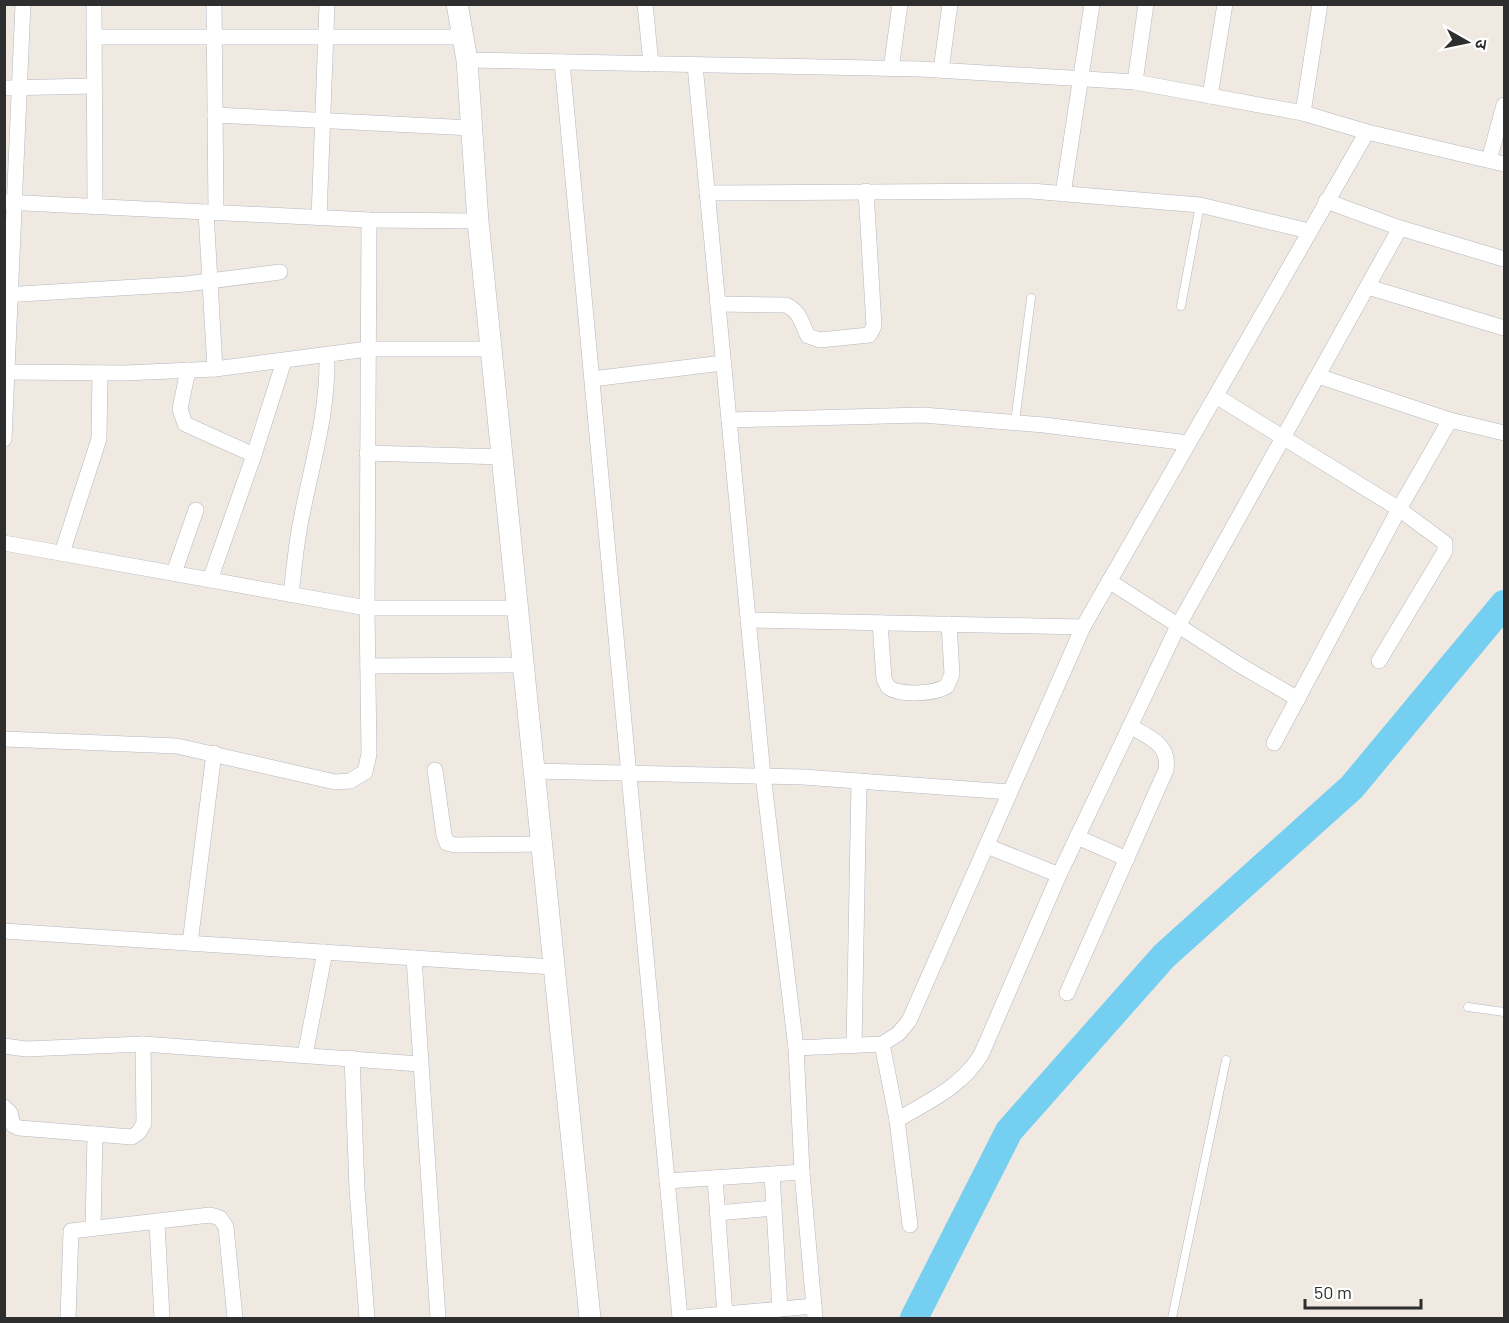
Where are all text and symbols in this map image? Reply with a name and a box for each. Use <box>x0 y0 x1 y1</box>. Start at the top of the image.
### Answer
north arrow <box>1437 12 1497 72</box>
text: उ <box>1472 38 1492 51</box>
scale bar <box>1305 1272 1420 1310</box>
text: 50 m <box>1314 1281 1352 1303</box>

